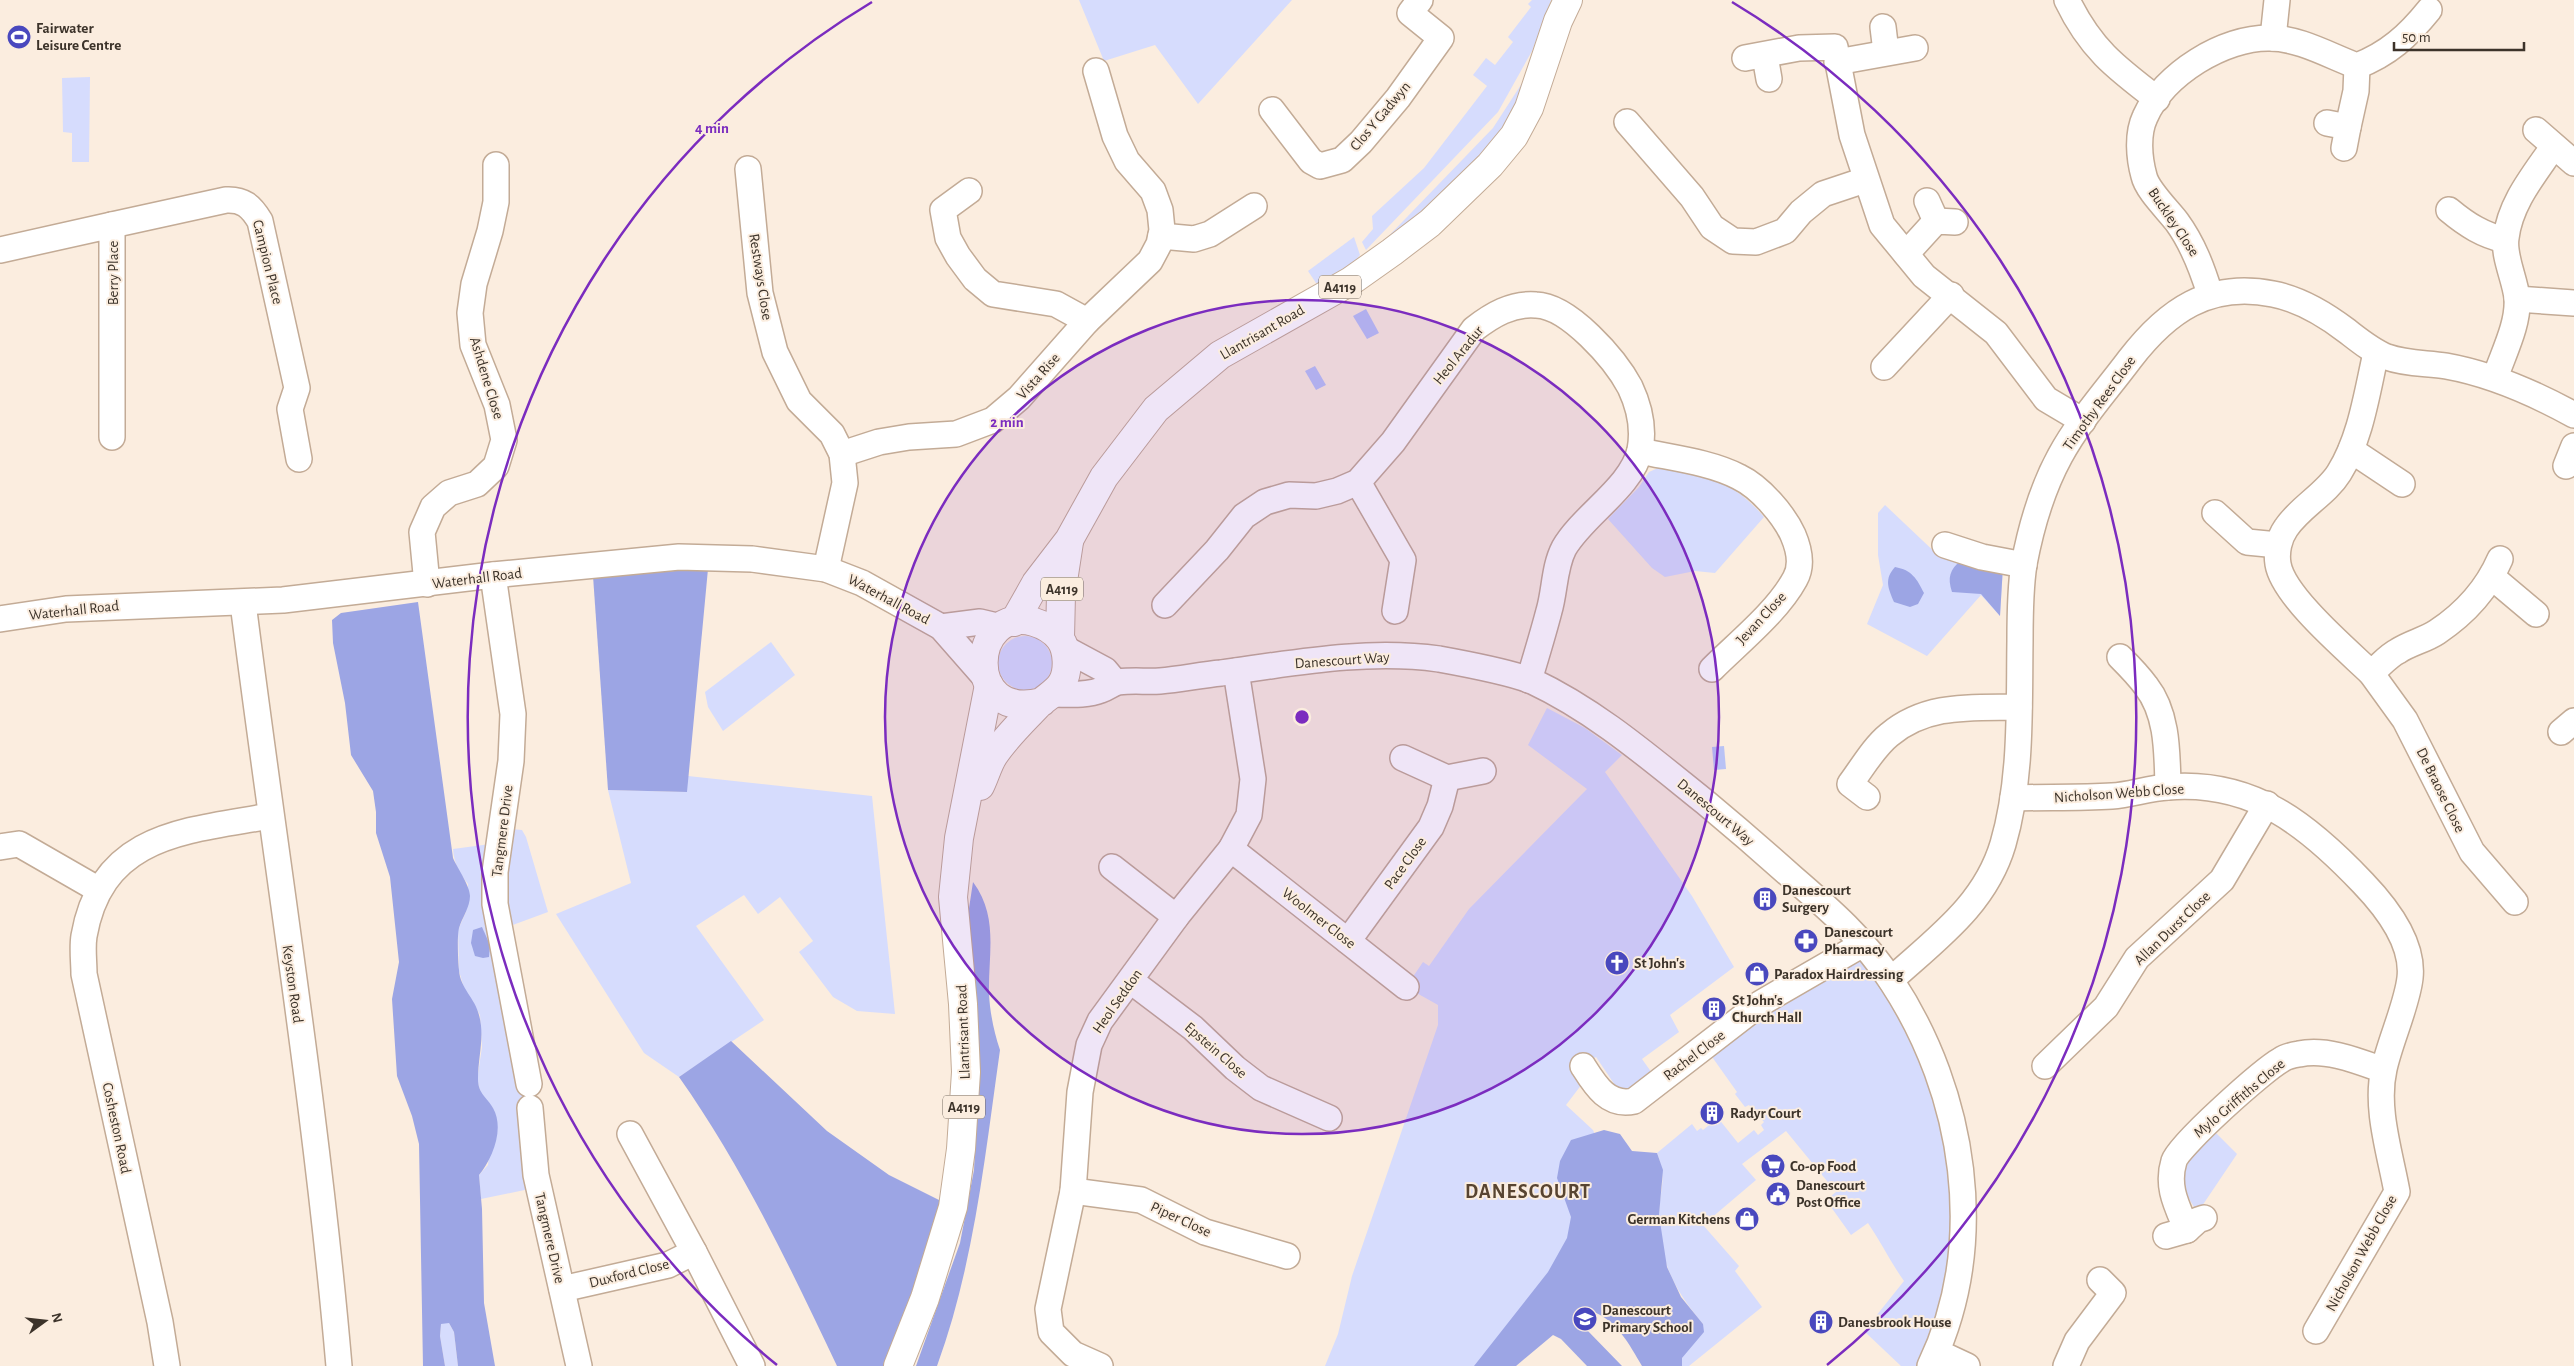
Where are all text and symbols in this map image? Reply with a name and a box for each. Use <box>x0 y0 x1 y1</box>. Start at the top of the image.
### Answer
scale bar <box>2394 20 2524 52</box>
place label: Fairwater Leisure Centre <box>36 21 121 53</box>
sports icon: Fairwater Leisure Centre <box>6 24 32 50</box>
text: 50 m <box>2402 30 2431 45</box>
street label: Clos Y Gadwyn <box>1347 79 1413 154</box>
text: 4 min <box>695 121 729 136</box>
street label: Buckley Close <box>2145 185 2202 259</box>
street label: Campion Place <box>250 218 285 306</box>
street label: Restways Close <box>746 233 775 321</box>
street label: Berry Place <box>106 241 121 305</box>
road number: A4119 <box>1319 276 1361 298</box>
street label: Llantrisant Road <box>1217 302 1307 363</box>
street label: Heol Aradur <box>1430 323 1487 387</box>
street label: Ashdene Close <box>467 335 506 421</box>
street label: Vista Rise <box>1014 350 1063 402</box>
street label: Timothy Rees Close <box>2060 353 2139 453</box>
text: 2 min <box>990 415 1024 430</box>
street label: Waterhall Road <box>431 566 523 591</box>
street label: Waterhall Road <box>845 572 932 627</box>
road number: A4119 <box>1041 578 1083 600</box>
street label: Jevan Close <box>1733 589 1789 647</box>
street label: Waterhall Road <box>28 598 120 623</box>
street label: Danescourt Way <box>1294 650 1391 671</box>
centre of rings <box>1293 708 1311 726</box>
street label: De Braose Close <box>2414 745 2468 835</box>
street label: Danescourt Way <box>1674 776 1757 849</box>
street label: Nicholson Webb Close <box>2053 781 2185 806</box>
street label: Tangmere Drive <box>489 784 516 878</box>
street label: Pace Close <box>1381 834 1429 892</box>
place label: Danescourt Surgery <box>1782 883 1851 915</box>
street label: Woolmer Close <box>1279 885 1358 952</box>
building icon: Danescourt Surgery <box>1752 886 1778 912</box>
street label: Allan Durst Close <box>2131 888 2213 968</box>
place label: Danescourt Pharmacy <box>1824 925 1893 957</box>
pharmacy icon: Danescourt Pharmacy <box>1793 928 1819 954</box>
street label: Keyston Road <box>280 944 305 1024</box>
church icon: St John's <box>1604 950 1630 976</box>
place label: St John's <box>1634 956 1685 971</box>
shop icon: Paradox Hairdressing <box>1744 961 1770 987</box>
street label: Heol Seddon <box>1090 966 1145 1036</box>
place label: Paradox Hairdressing <box>1774 967 1904 982</box>
street label: Llantrisant Road <box>954 984 973 1080</box>
place label: St John's Church Hall <box>1732 993 1802 1025</box>
building icon: St John's Church Hall <box>1701 996 1727 1022</box>
street label: Epstein Close <box>1182 1019 1250 1081</box>
street label: Rachel Close <box>1661 1027 1728 1083</box>
street label: Mylo Griffiths Close <box>2191 1056 2288 1141</box>
street label: Cosheston Road <box>100 1081 134 1175</box>
road number: A4119 <box>943 1096 985 1118</box>
building icon: Radyr Court <box>1699 1100 1725 1126</box>
place label: Radyr Court <box>1730 1106 1801 1121</box>
supermarket icon: Co-op Food <box>1760 1153 1786 1179</box>
place label: Co-op Food <box>1790 1159 1856 1174</box>
place label: Danescourt Post Office <box>1796 1178 1865 1210</box>
public building icon: Danescourt Post Office <box>1765 1181 1791 1207</box>
district label: DANESCOURT <box>1465 1182 1591 1202</box>
street label: Tangmere Drive <box>532 1191 567 1285</box>
street label: Nicholson Webb Close <box>2323 1193 2400 1314</box>
street label: Piper Close <box>1148 1199 1213 1240</box>
shop icon: German Kitchens <box>1734 1206 1760 1232</box>
place label: German Kitchens <box>1627 1212 1730 1227</box>
street label: Duxford Close <box>588 1256 671 1291</box>
north arrow <box>20 1296 70 1346</box>
place label: Danescourt Primary School <box>1602 1303 1693 1335</box>
school or university icon: Danescourt Primary School <box>1572 1306 1598 1332</box>
building icon: Danesbrook House <box>1808 1309 1834 1335</box>
text: N <box>49 1311 65 1324</box>
place label: Danesbrook House <box>1838 1315 1951 1330</box>

